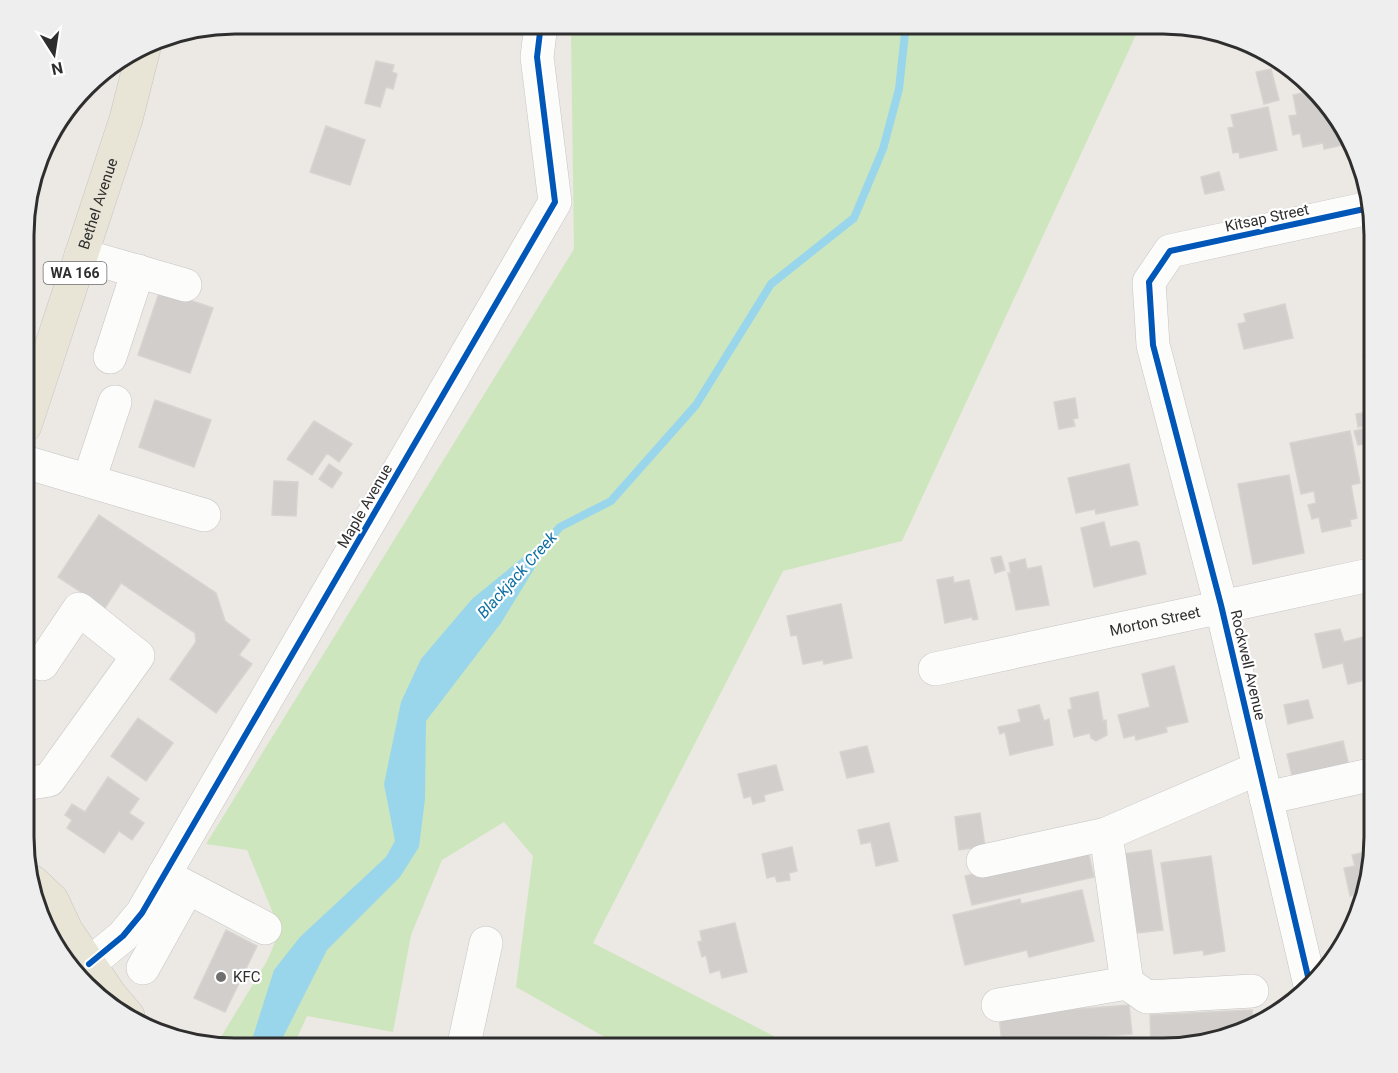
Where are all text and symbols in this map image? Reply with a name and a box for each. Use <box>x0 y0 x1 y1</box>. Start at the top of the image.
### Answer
north arrow <box>24 24 84 84</box>
text: N <box>50 58 65 79</box>
street label: Bethel Avenue <box>75 156 122 252</box>
street label: Kitsap Street <box>1223 200 1311 236</box>
road number: WA 166 <box>44 262 106 284</box>
street label: Maple Avenue <box>334 461 396 551</box>
water label: Blackjack Creek <box>473 527 561 622</box>
street label: Morton Street <box>1108 603 1202 640</box>
street label: Rockwell Avenue <box>1227 608 1269 722</box>
place label: KFC <box>233 968 261 986</box>
marker: KFC <box>214 970 228 984</box>

